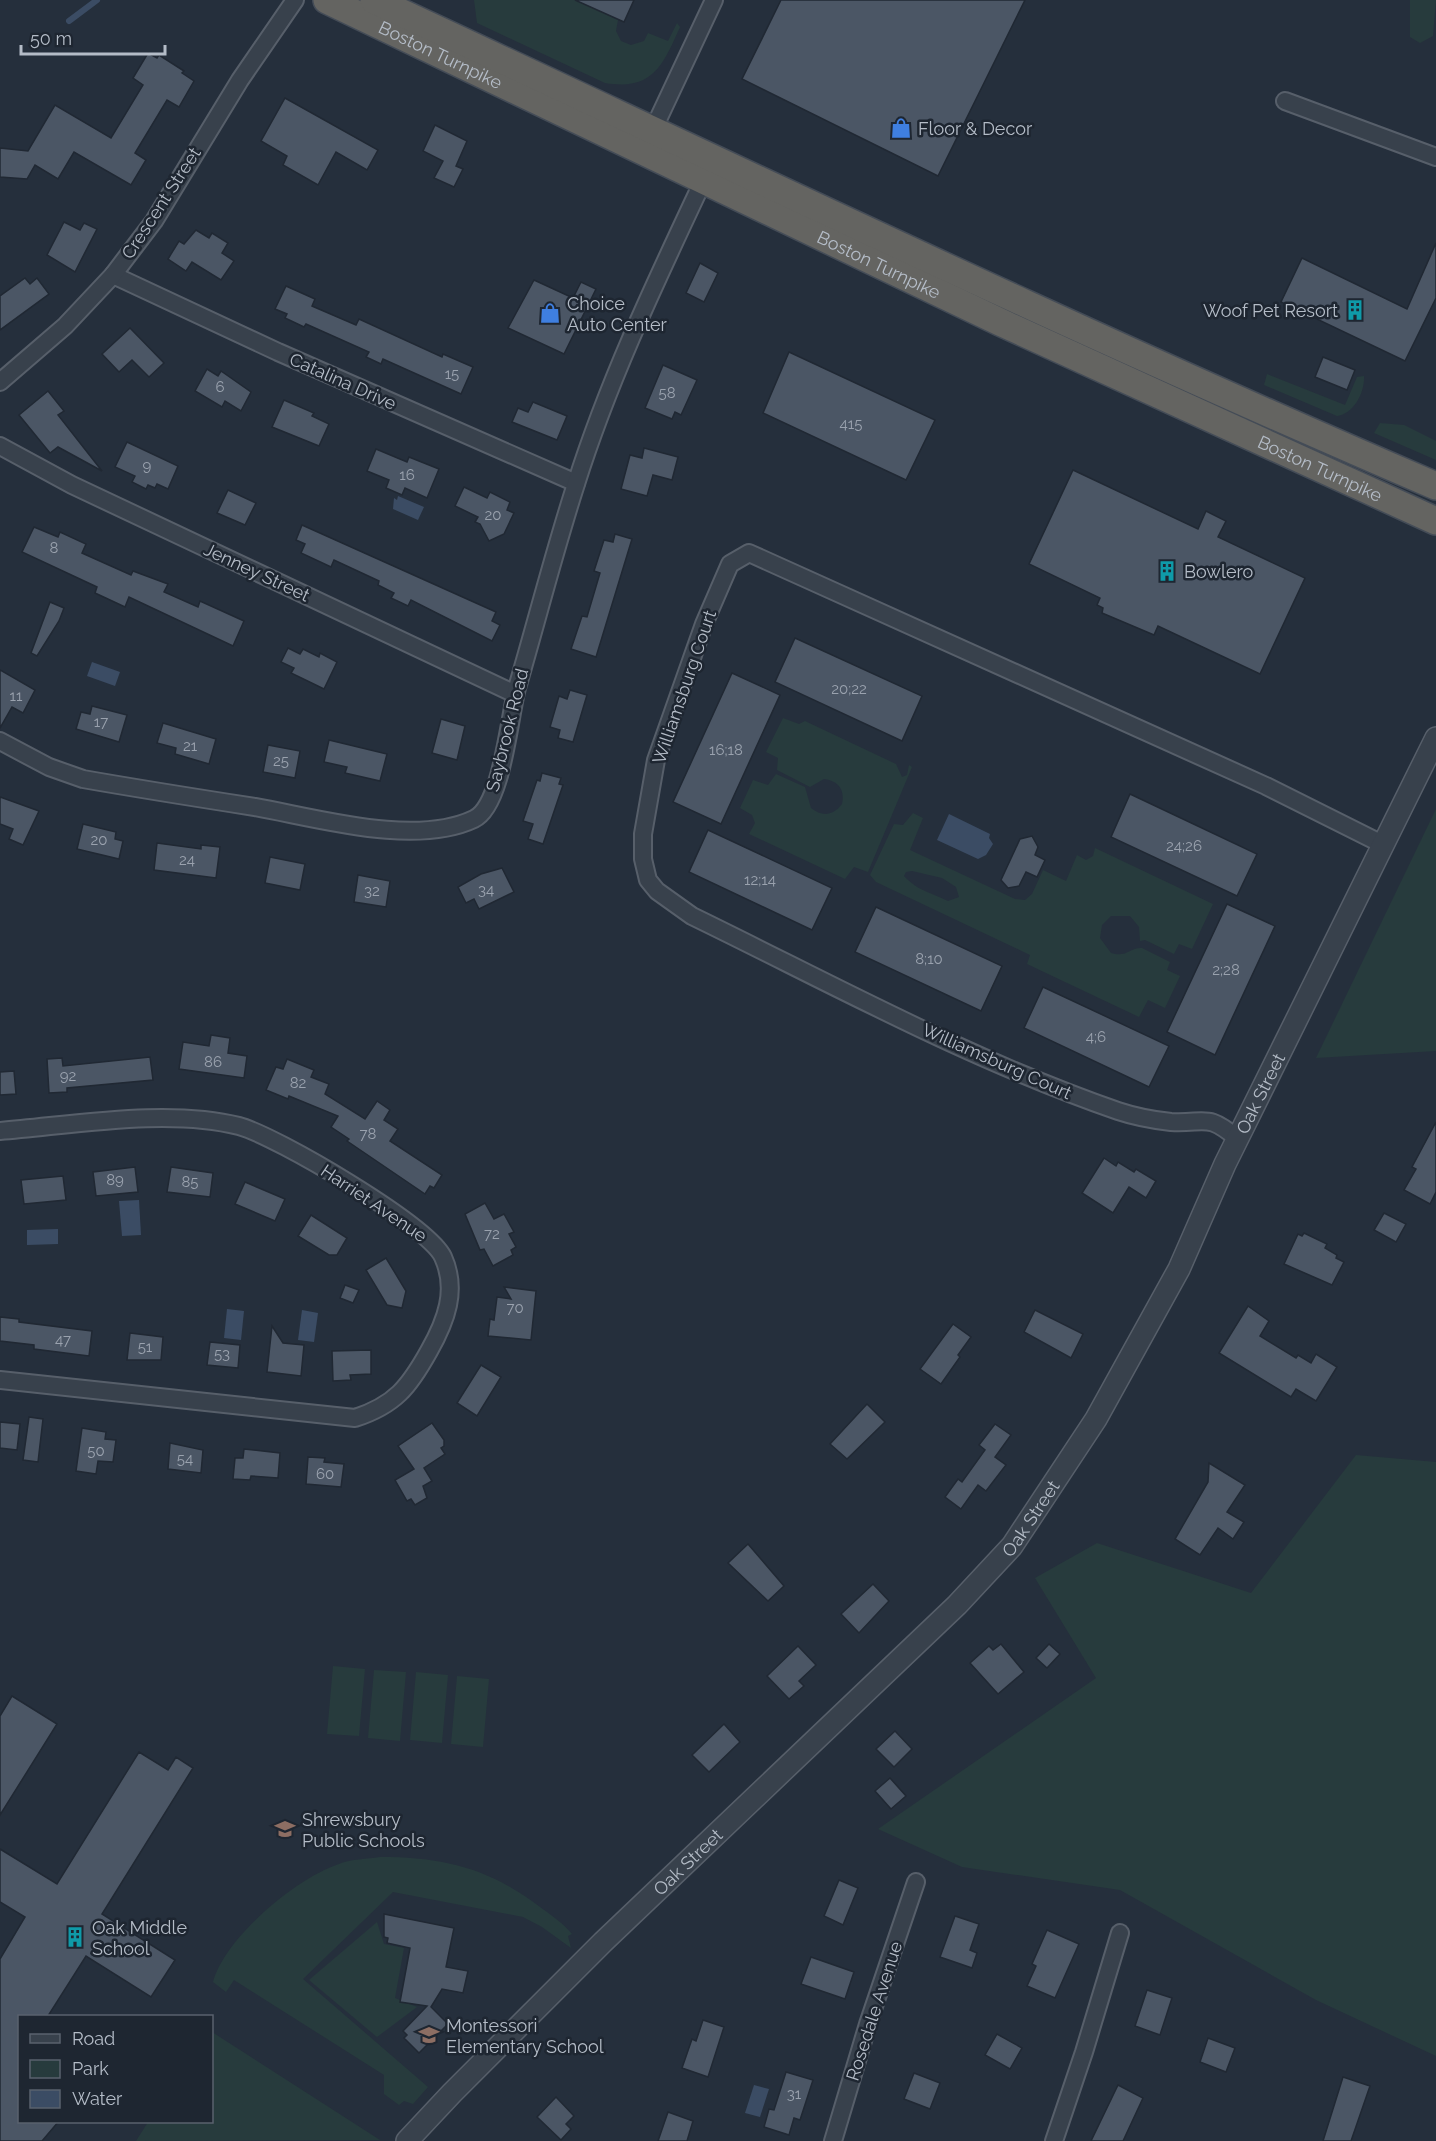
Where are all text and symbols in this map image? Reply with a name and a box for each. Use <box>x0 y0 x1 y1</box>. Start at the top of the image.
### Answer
street label: Boston Turnpike <box>376 16 506 93</box>
scale bar <box>21 18 165 56</box>
text: 50 m <box>30 28 72 49</box>
shop icon: Floor & Decor <box>889 116 913 140</box>
place label: Floor & Decor <box>918 118 1033 139</box>
street label: Crescent Street <box>117 143 205 263</box>
street label: Boston Turnpike <box>814 226 945 303</box>
place label: Choice Auto Center <box>567 293 668 335</box>
building icon: Woof Pet Resort <box>1343 298 1367 322</box>
place label: Woof Pet Resort <box>1203 300 1338 321</box>
shop icon: Choice Auto Center <box>538 301 562 325</box>
street label: Catalina Drive <box>286 348 400 414</box>
house number: 15 <box>445 365 459 383</box>
house number: 6 <box>215 378 225 396</box>
house number: 58 <box>658 384 676 402</box>
house number: 415 <box>840 415 862 433</box>
street label: Boston Turnpike <box>1255 431 1386 506</box>
house number: 9 <box>143 457 152 475</box>
house number: 16 <box>399 466 415 484</box>
house number: 20 <box>485 506 502 524</box>
street label: Jenney Street <box>201 538 313 606</box>
house number: 8 <box>50 539 59 557</box>
building icon: Bowlero <box>1155 559 1179 583</box>
place label: Bowlero <box>1184 561 1253 582</box>
street label: Williamsburg Court <box>648 607 720 767</box>
street label: Saybrook Road <box>482 666 532 794</box>
house number: 20;22 <box>831 680 867 698</box>
house number: 11 <box>10 687 23 705</box>
house number: 17 <box>94 713 108 731</box>
house number: 21 <box>183 737 198 755</box>
house number: 16;18 <box>709 741 743 759</box>
house number: 25 <box>273 752 289 770</box>
house number: 20 <box>91 831 108 849</box>
house number: 24;26 <box>1166 837 1202 855</box>
house number: 24 <box>179 851 195 869</box>
house number: 12;14 <box>744 871 776 889</box>
house number: 34 <box>478 881 494 899</box>
house number: 32 <box>364 882 380 900</box>
house number: 8;10 <box>915 950 943 968</box>
house number: 2;28 <box>1212 961 1240 979</box>
street label: Williamsburg Court <box>919 1019 1075 1103</box>
house number: 4;6 <box>1086 1028 1106 1046</box>
street label: Oak Street <box>1231 1049 1289 1137</box>
house number: 86 <box>204 1053 222 1071</box>
house number: 92 <box>60 1067 76 1085</box>
house number: 82 <box>290 1074 307 1092</box>
house number: 78 <box>360 1125 377 1143</box>
street label: Harriet Avenue <box>317 1160 431 1246</box>
house number: 89 <box>106 1171 124 1189</box>
house number: 85 <box>181 1173 199 1191</box>
house number: 72 <box>484 1225 500 1243</box>
house number: 70 <box>506 1299 524 1317</box>
house number: 47 <box>55 1331 71 1349</box>
house number: 51 <box>138 1338 153 1356</box>
house number: 53 <box>214 1345 230 1363</box>
house number: 50 <box>87 1442 105 1460</box>
house number: 54 <box>177 1450 193 1468</box>
house number: 60 <box>316 1465 334 1483</box>
street label: Oak Street <box>997 1476 1063 1561</box>
place label: Shrewsbury Public Schools <box>302 1809 425 1851</box>
school or university icon: Shrewsbury Public Schools <box>273 1817 297 1841</box>
street label: Oak Street <box>649 1824 726 1899</box>
place label: Oak Middle School <box>92 1917 187 1959</box>
building icon: Oak Middle School <box>63 1925 87 1949</box>
street label: Rosedale Avenue <box>842 1938 907 2083</box>
legend <box>18 2015 213 2123</box>
place label: Montessori Elementary School <box>446 2015 604 2057</box>
school or university icon: Montessori Elementary School <box>417 2023 441 2047</box>
text: Road <box>72 2028 115 2049</box>
text: Park <box>72 2058 109 2079</box>
house number: 31 <box>787 2085 802 2103</box>
text: Water <box>72 2088 123 2109</box>

